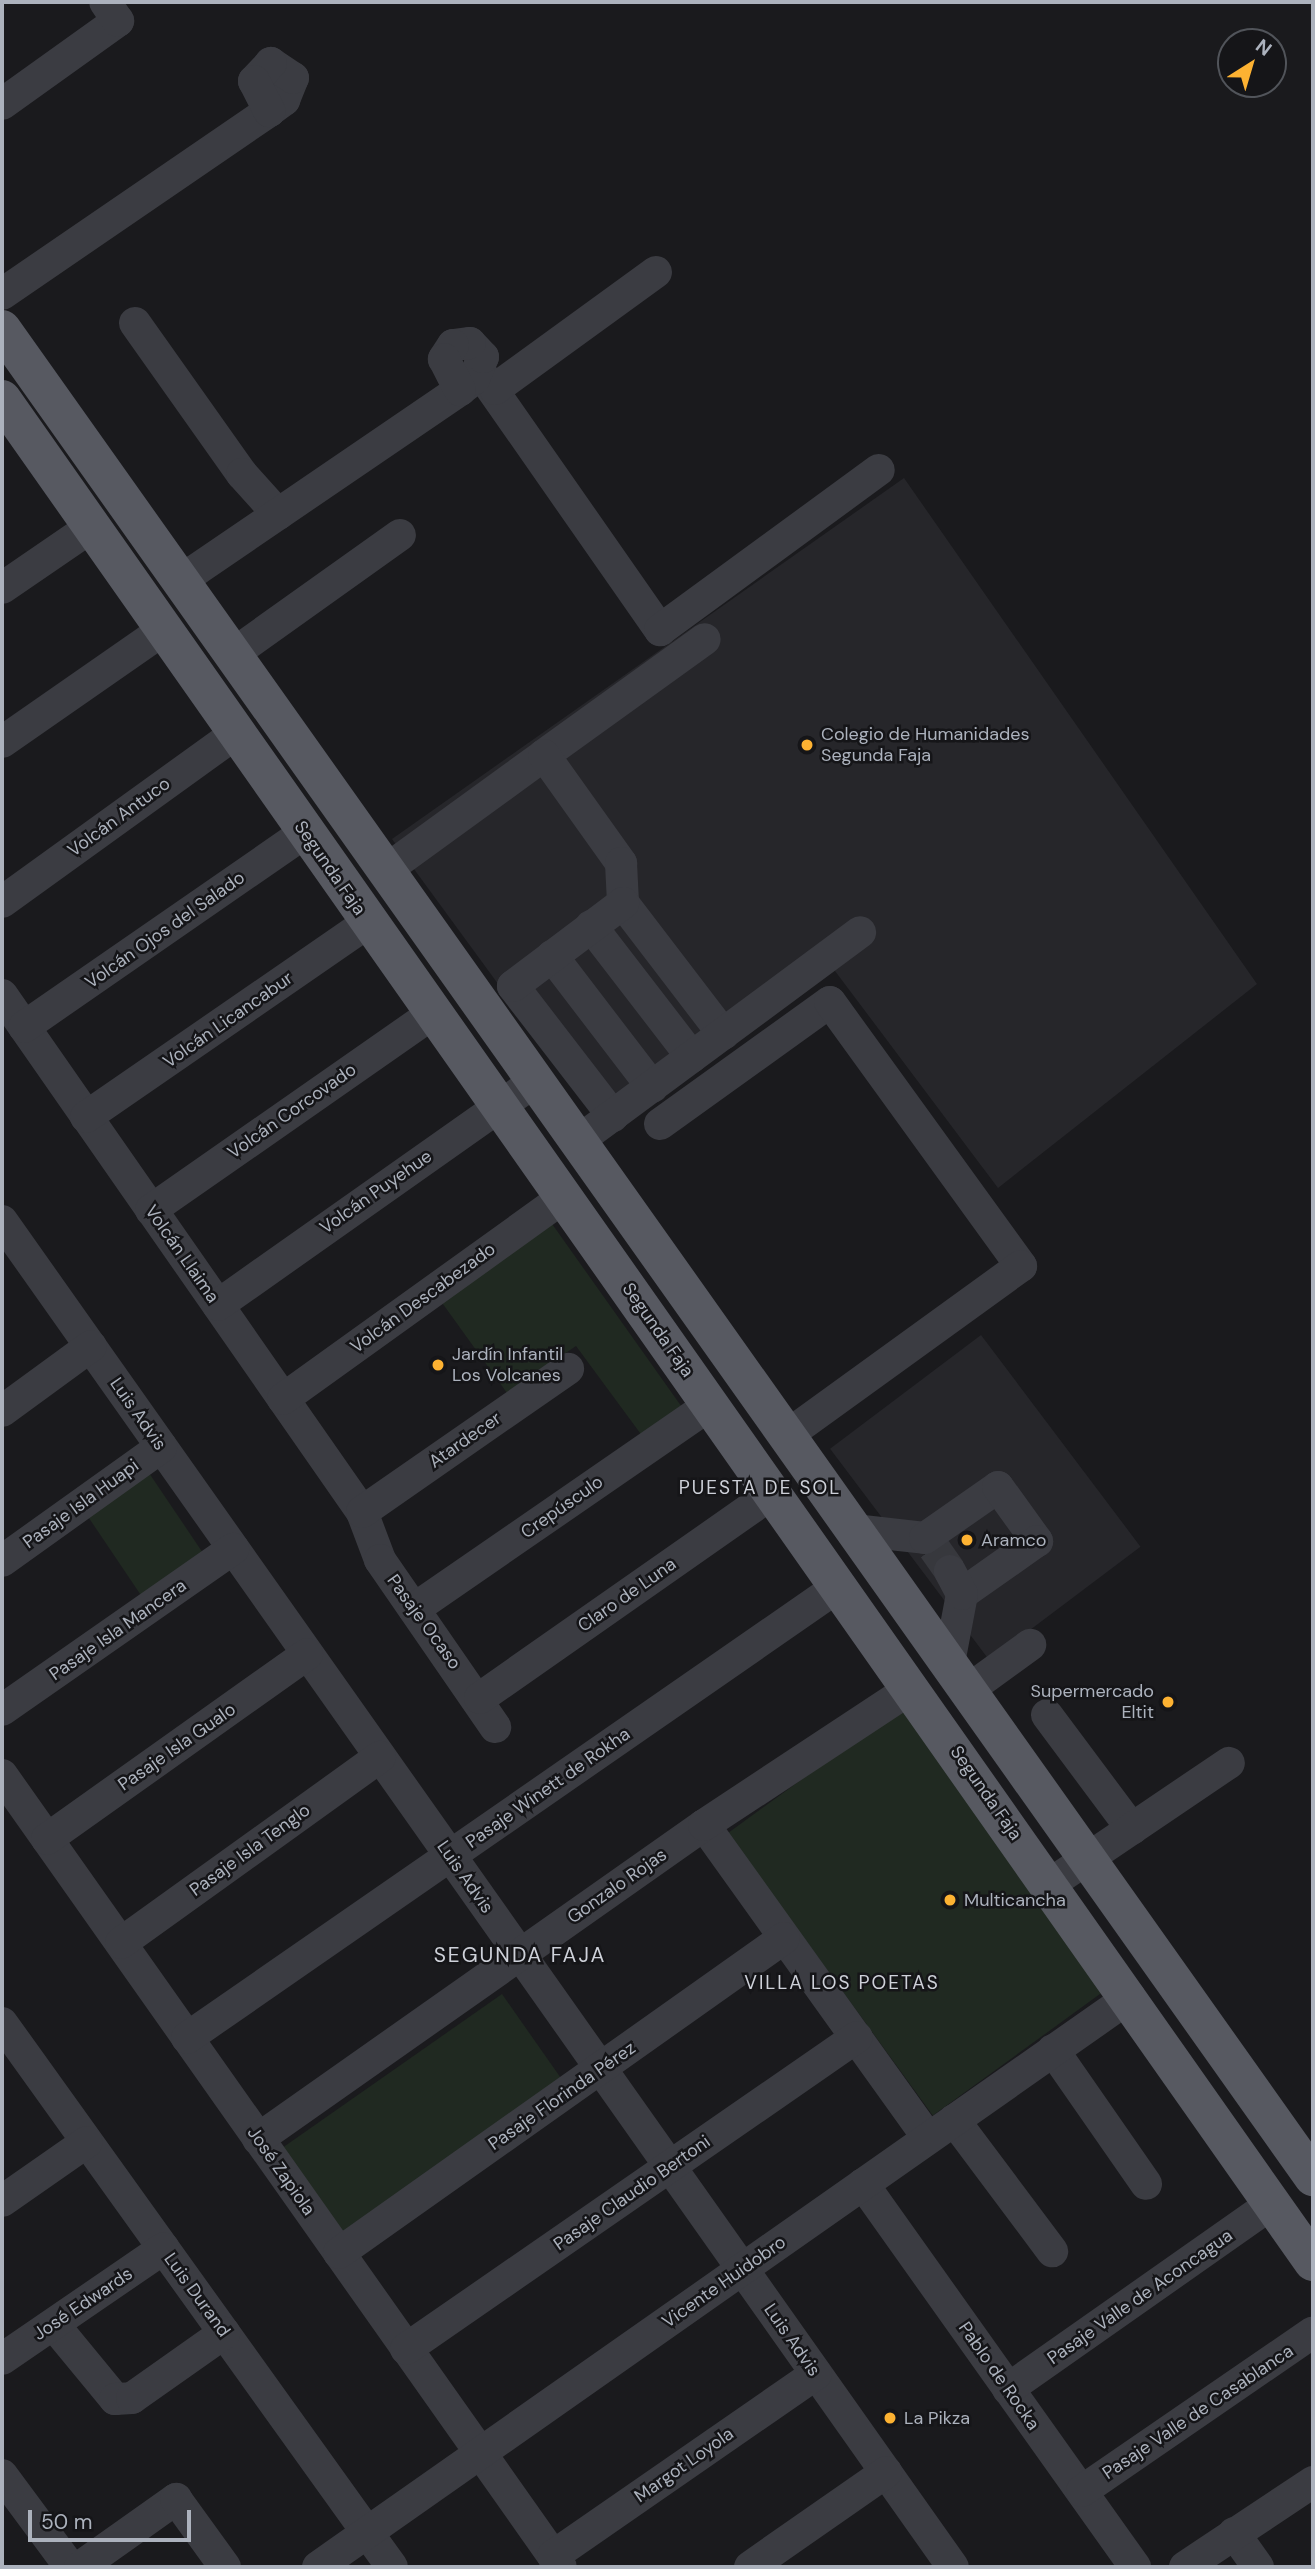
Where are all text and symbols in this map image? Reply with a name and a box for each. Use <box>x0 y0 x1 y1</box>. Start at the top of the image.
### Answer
north arrow <box>1217 28 1287 98</box>
text: N <box>1251 33 1277 62</box>
place label: Colegio de Humanidades Segunda Faja <box>821 724 1030 766</box>
marker: Colegio de Humanidades Segunda Faja <box>799 737 815 753</box>
street label: Volcán Antuco <box>64 773 174 861</box>
street label: Segunda Faja <box>290 817 370 919</box>
street label: Volcán Ojos del Salado <box>81 867 249 993</box>
street label: Volcán Licancabur <box>159 967 297 1073</box>
street label: Volcán Corcovado <box>224 1059 360 1163</box>
street label: Volcán Puyehue <box>316 1145 436 1239</box>
street label: Volcán Llaima <box>140 1201 224 1307</box>
street label: Volcán Descabezado <box>346 1238 500 1358</box>
street label: Segunda Faja <box>618 1279 698 1381</box>
place label: Jardín Infantil Los Volcanes <box>452 1344 563 1386</box>
marker: Jardín Infantil Los Volcanes <box>430 1357 446 1373</box>
street label: Luis Advis <box>105 1374 171 1454</box>
street label: Atardecer <box>425 1407 505 1473</box>
street label: Pasaje Isla Huapi <box>19 1455 143 1553</box>
street label: Crepúsculo <box>517 1471 607 1543</box>
district label: PUESTA DE SOL <box>680 1477 840 1499</box>
place label: Aramco <box>981 1529 1046 1551</box>
marker: Aramco <box>959 1532 975 1548</box>
street label: Claro de Luna <box>574 1553 680 1637</box>
street label: Pasaje Ocaso <box>382 1570 466 1674</box>
street label: Pasaje Isla Mancera <box>45 1575 191 1685</box>
place label: Supermercado Eltit <box>1030 1681 1154 1724</box>
marker: Supermercado Eltit <box>1160 1694 1176 1710</box>
street label: Pasaje Isla Gualo <box>114 1698 240 1796</box>
street label: Pasaje Winett de Rokha <box>462 1723 634 1853</box>
street label: Segunda Faja <box>946 1742 1026 1844</box>
street label: Pasaje Isla Tenglo <box>186 1799 314 1901</box>
street label: Luis Advis <box>432 1837 498 1917</box>
street label: Gonzalo Rojas <box>563 1844 671 1928</box>
place label: Multicancha <box>964 1889 1066 1911</box>
marker: Multicancha <box>942 1892 958 1908</box>
district label: SEGUNDA FAJA <box>435 1942 605 1968</box>
district label: VILLA LOS POETAS <box>746 1972 938 1994</box>
street label: Pasaje Florinda Pérez <box>484 2037 640 2155</box>
street label: José Zapiola <box>243 2122 319 2220</box>
street label: Pasaje Claudio Bertoni <box>550 2131 714 2255</box>
street label: Pasaje Valle de Aconcagua <box>1043 2225 1237 2369</box>
street label: Vicente Huidobro <box>658 2231 790 2333</box>
street label: Luis Durand <box>159 2249 235 2341</box>
street label: José Edwards <box>29 2263 137 2345</box>
street label: Luis Advis <box>759 2300 825 2380</box>
street label: Pablo de Rocka <box>954 2318 1044 2434</box>
street label: Pasaje Valle de Casablanca <box>1099 2340 1297 2484</box>
place label: La Pikza <box>904 2407 970 2429</box>
marker: La Pikza <box>882 2410 898 2426</box>
street label: Margot Loyola <box>630 2423 738 2507</box>
scale bar <box>32 2496 194 2540</box>
text: 50 m <box>41 2508 92 2536</box>

